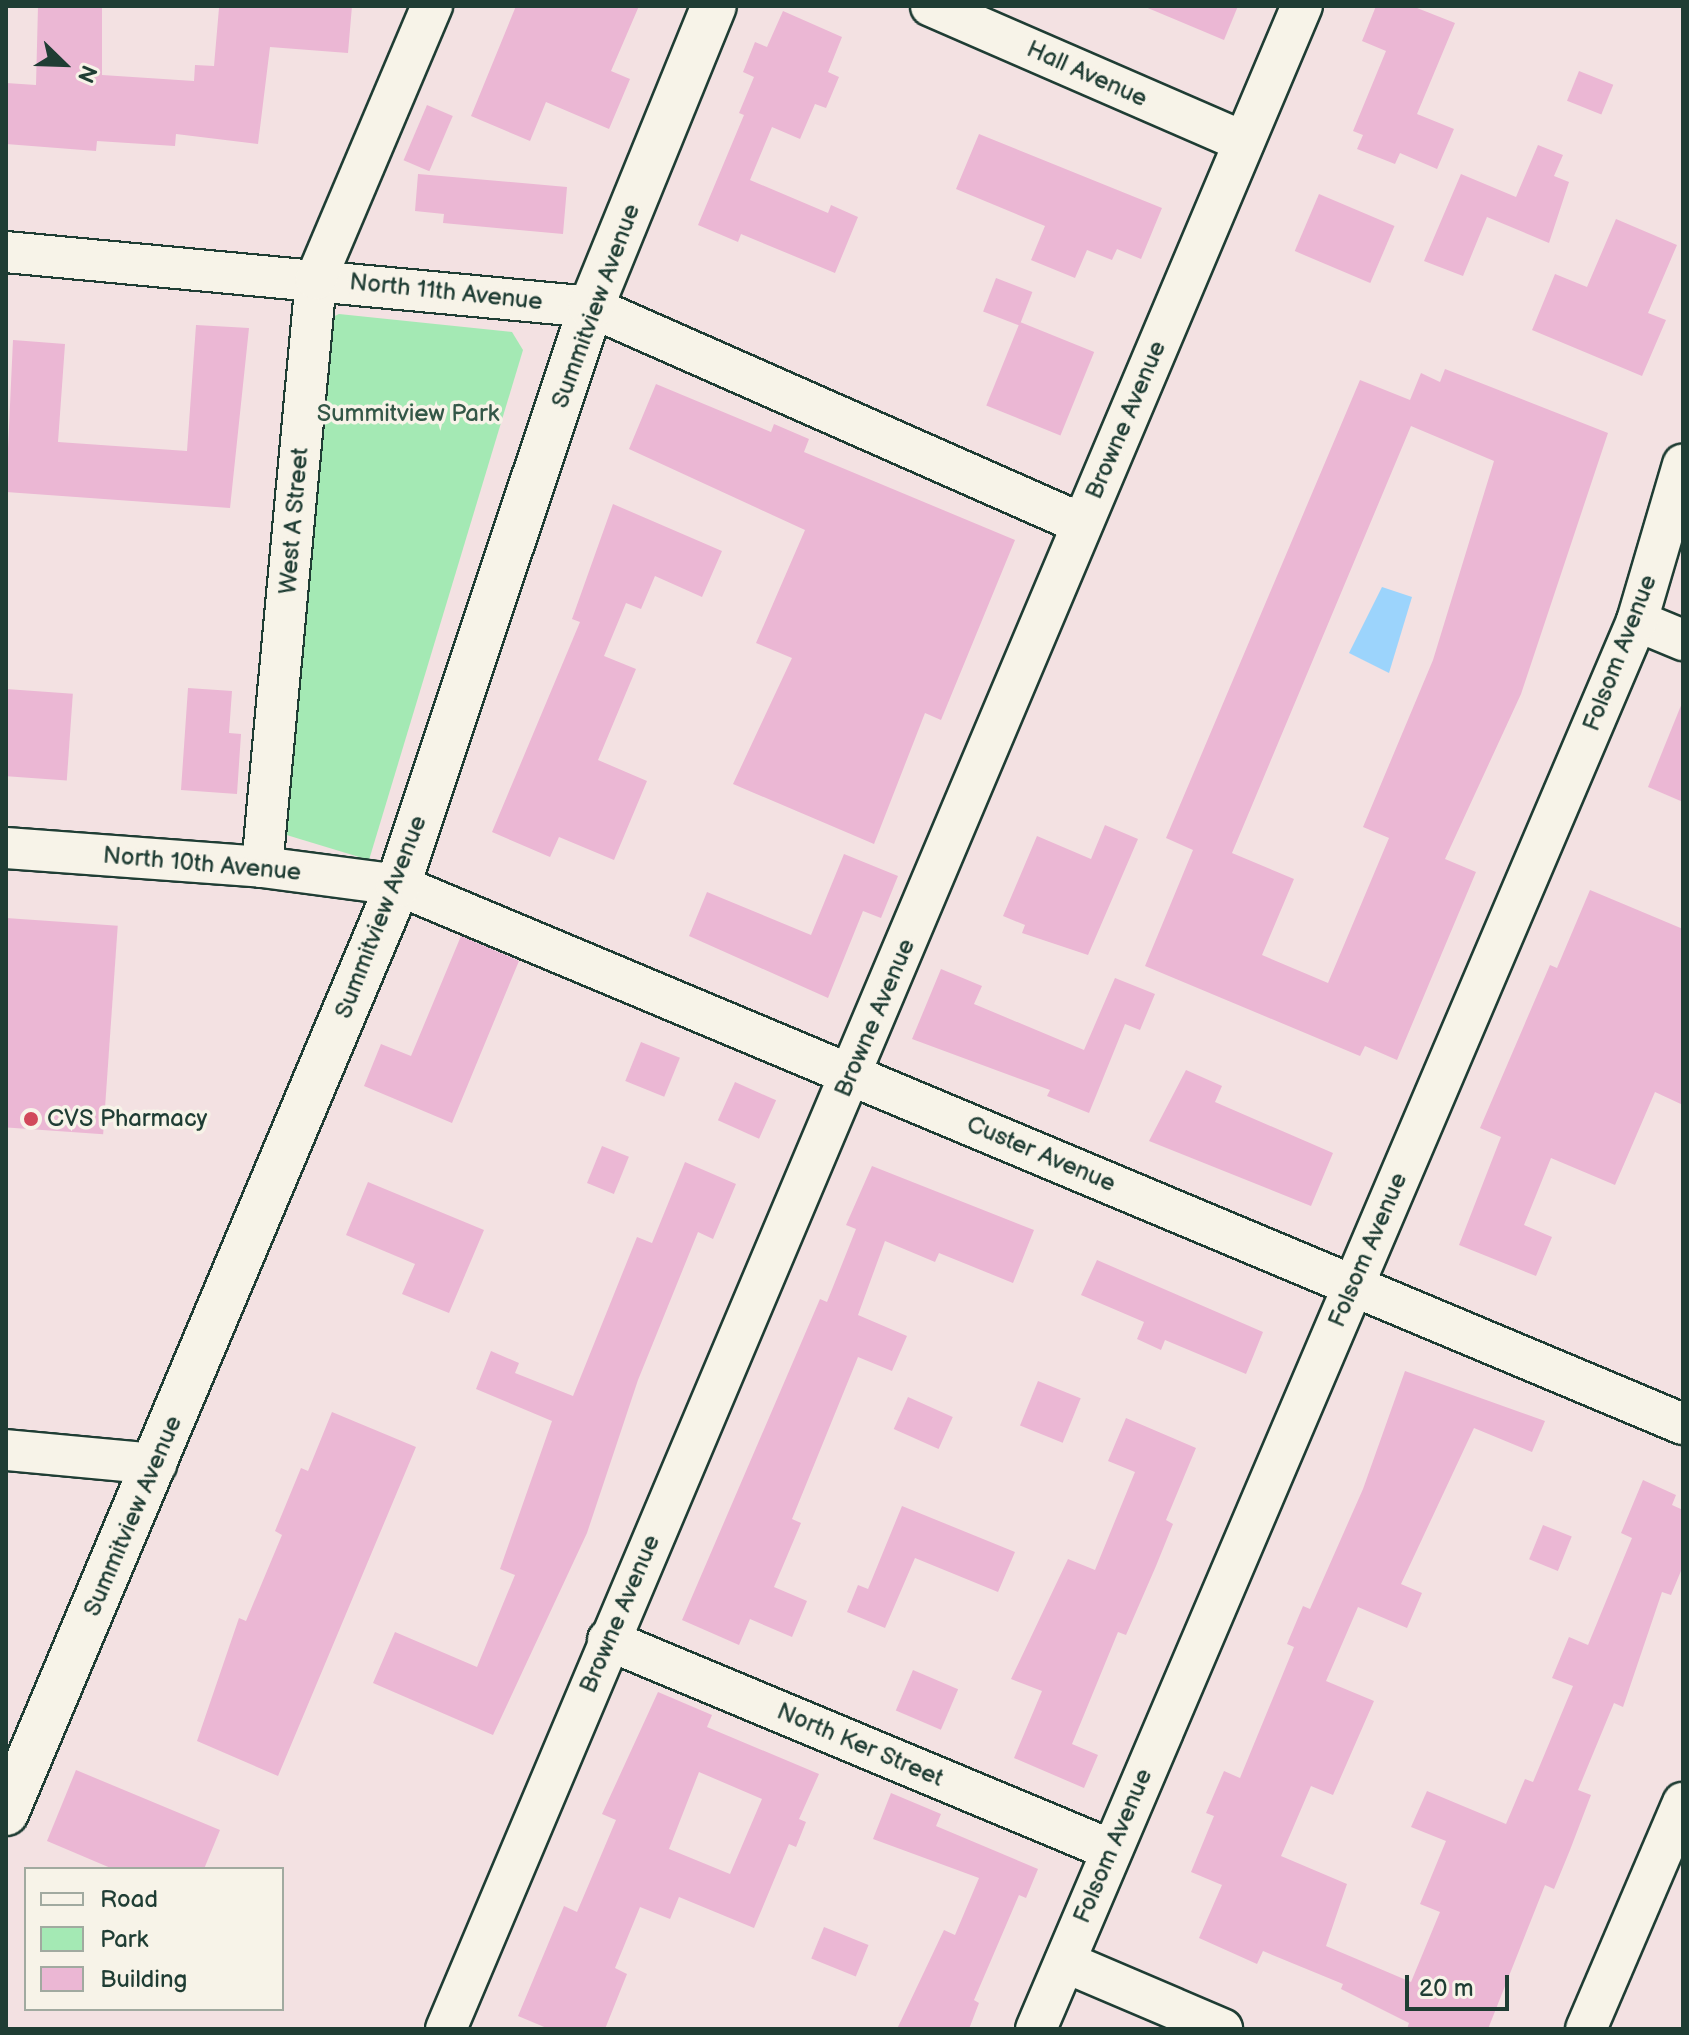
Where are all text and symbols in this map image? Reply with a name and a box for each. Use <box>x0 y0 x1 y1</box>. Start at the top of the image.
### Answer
north arrow <box>24 24 104 104</box>
street label: Hall Avenue <box>1022 35 1152 113</box>
text: N <box>71 61 102 86</box>
street label: Summitview Avenue <box>546 200 646 412</box>
street label: North 11th Avenue <box>348 268 544 316</box>
street label: Browne Avenue <box>1080 337 1172 503</box>
park label: Summitview Park <box>317 400 499 428</box>
street label: West A Street <box>273 446 315 596</box>
street label: Folsom Avenue <box>1577 571 1663 735</box>
street label: Summitview Avenue <box>329 811 433 1023</box>
street label: North 10th Avenue <box>102 841 302 887</box>
street label: Browne Avenue <box>829 935 921 1101</box>
place label: CVS Pharmacy <box>47 1105 207 1133</box>
marker: CVS Pharmacy <box>22 1110 40 1128</box>
street label: Custer Avenue <box>962 1110 1120 1198</box>
street label: Folsom Avenue <box>1323 1168 1413 1332</box>
street label: Summitview Avenue <box>78 1411 188 1621</box>
street label: Browne Avenue <box>574 1531 666 1697</box>
street label: North Ker Street <box>772 1697 948 1793</box>
street label: Folsom Avenue <box>1068 1764 1158 1928</box>
legend <box>24 1867 284 2011</box>
text: Road <box>100 1885 158 1914</box>
text: Park <box>100 1925 148 1954</box>
scale bar <box>1409 1959 1513 2009</box>
text: Building <box>100 1965 187 1994</box>
text: 20 m <box>1419 1974 1474 2003</box>

